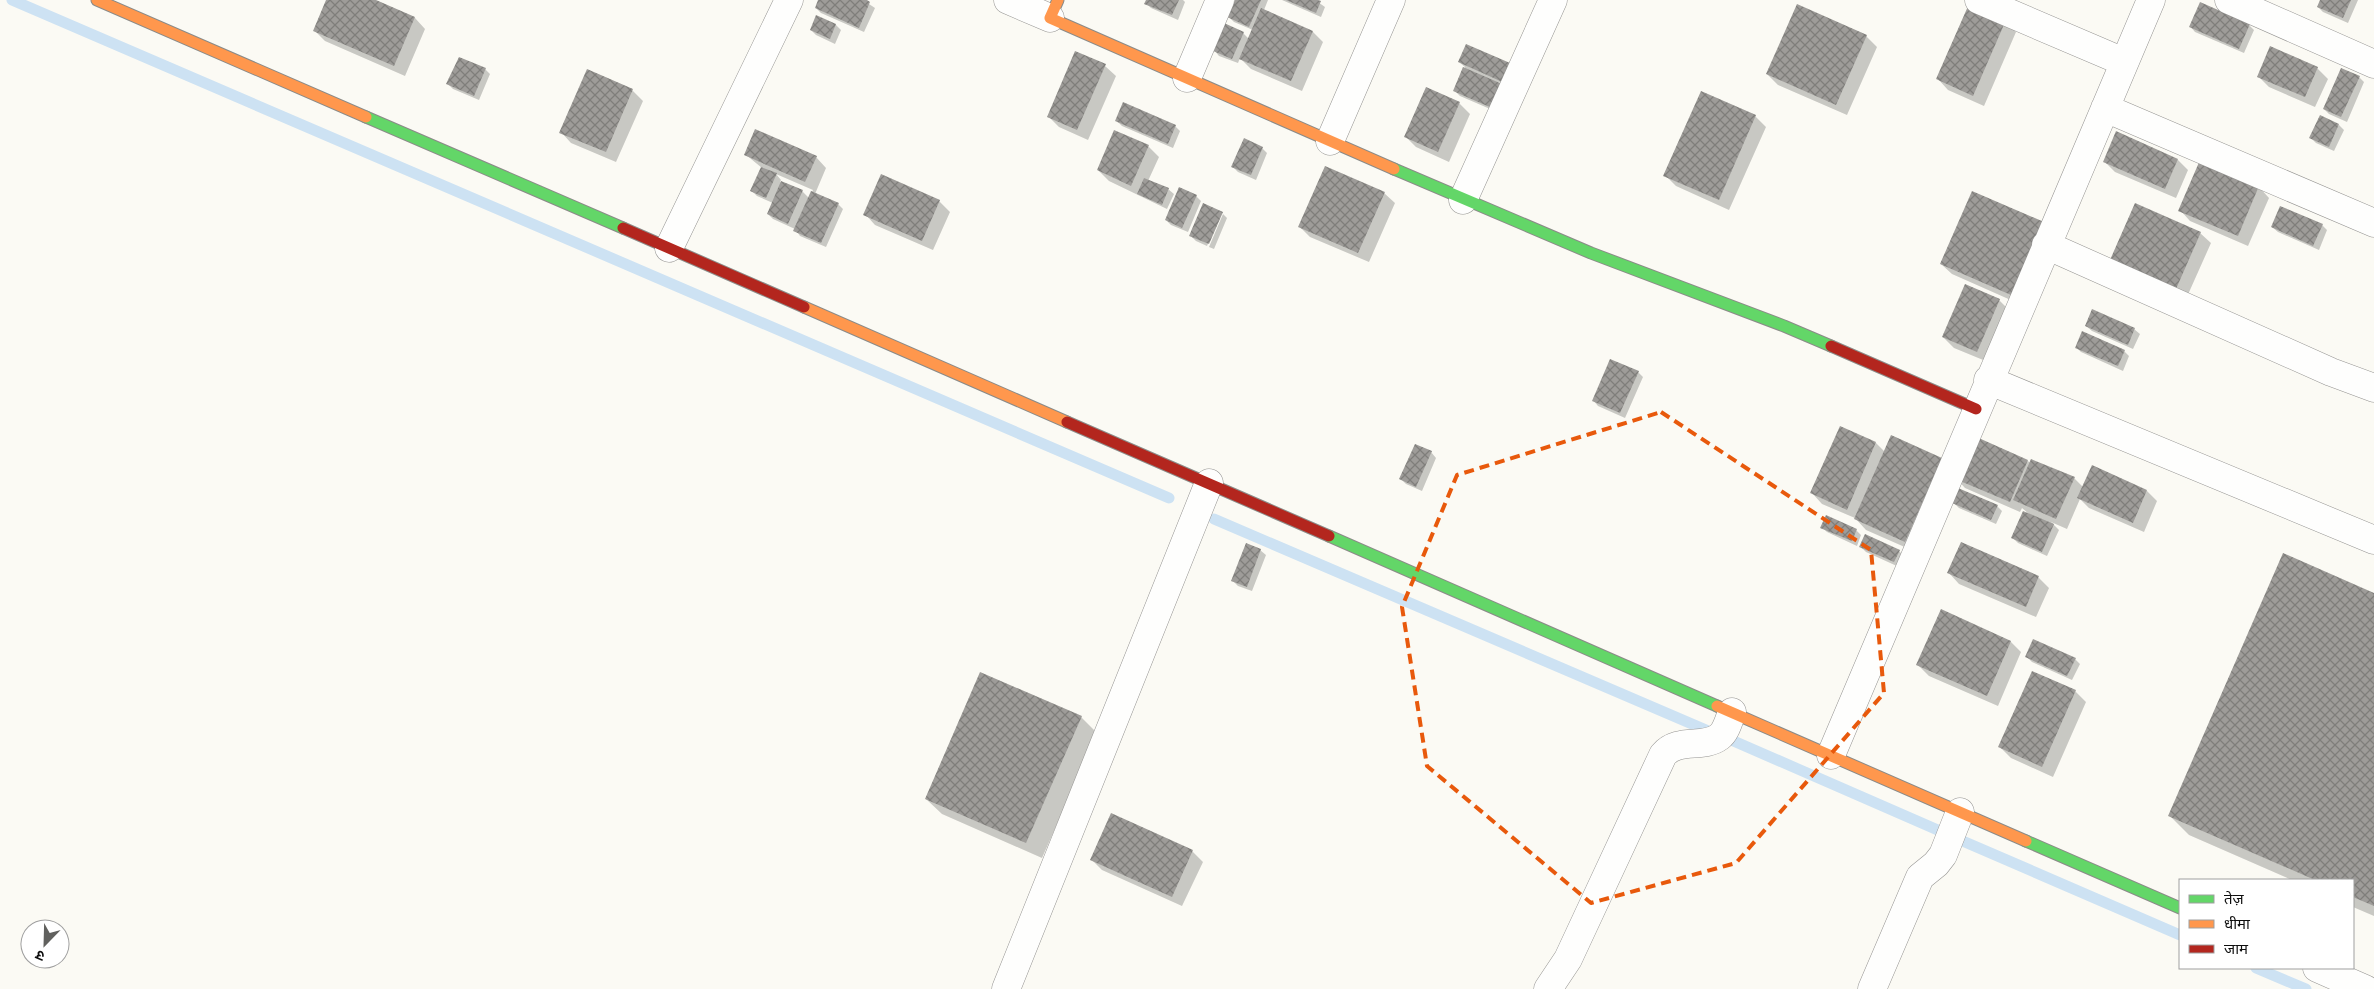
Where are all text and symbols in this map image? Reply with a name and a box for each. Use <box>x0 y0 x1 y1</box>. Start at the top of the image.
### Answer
legend <box>2179 879 2354 969</box>
text: तेज़ <box>2224 890 2245 908</box>
text: धीमा <box>2224 915 2251 933</box>
north arrow <box>20 919 70 969</box>
text: जाम <box>2224 940 2249 958</box>
text: उ <box>32 947 47 965</box>

